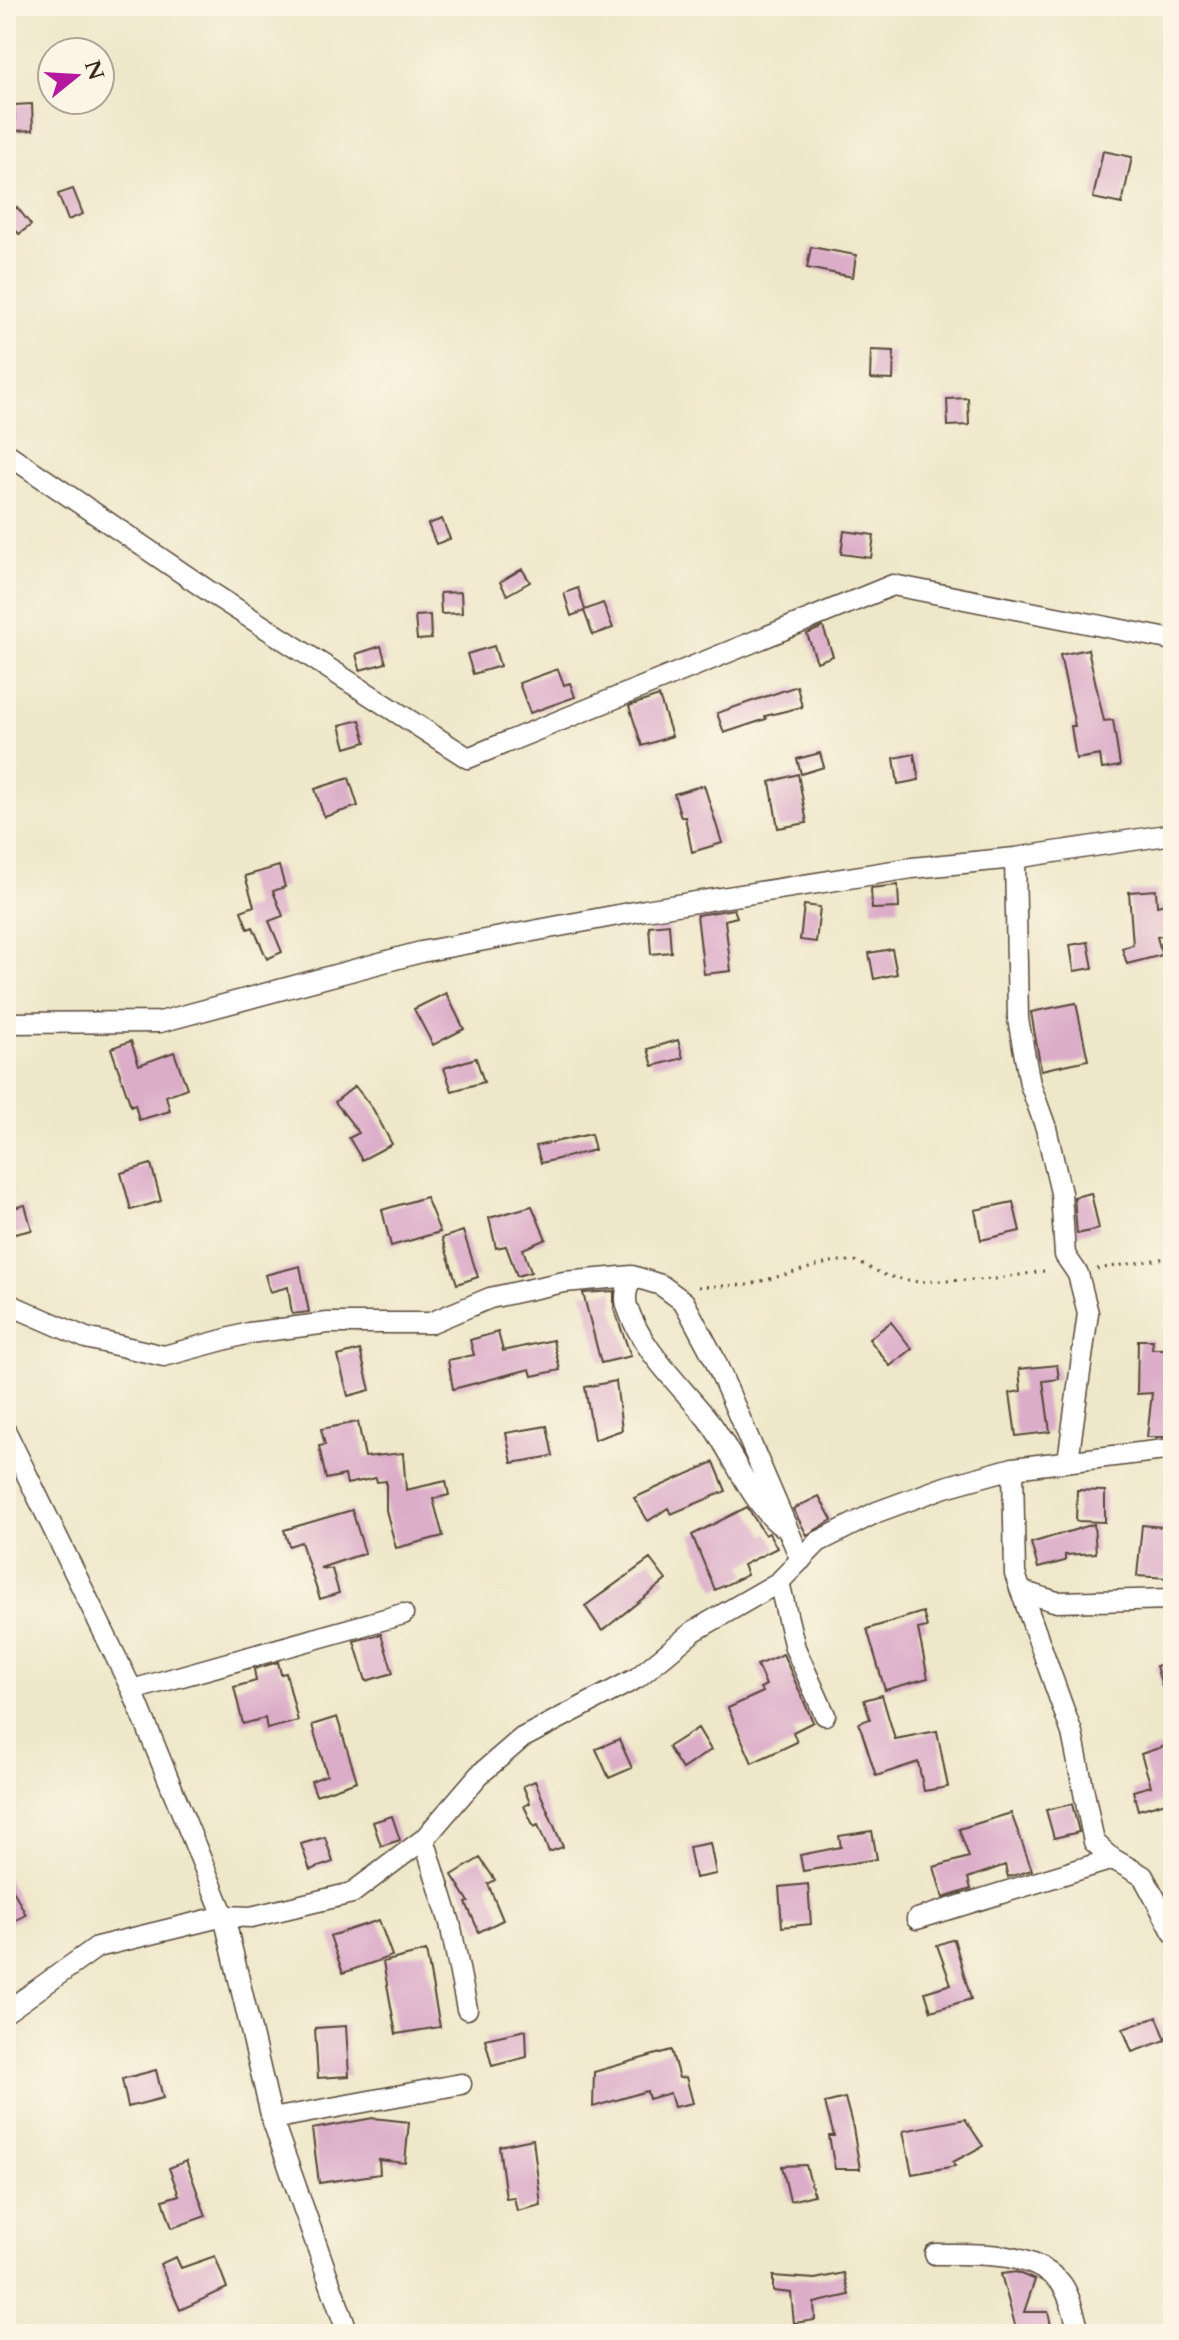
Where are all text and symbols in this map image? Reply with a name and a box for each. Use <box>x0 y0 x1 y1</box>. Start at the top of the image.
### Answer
north arrow <box>36 36 116 116</box>
text: N <box>77 56 111 84</box>

